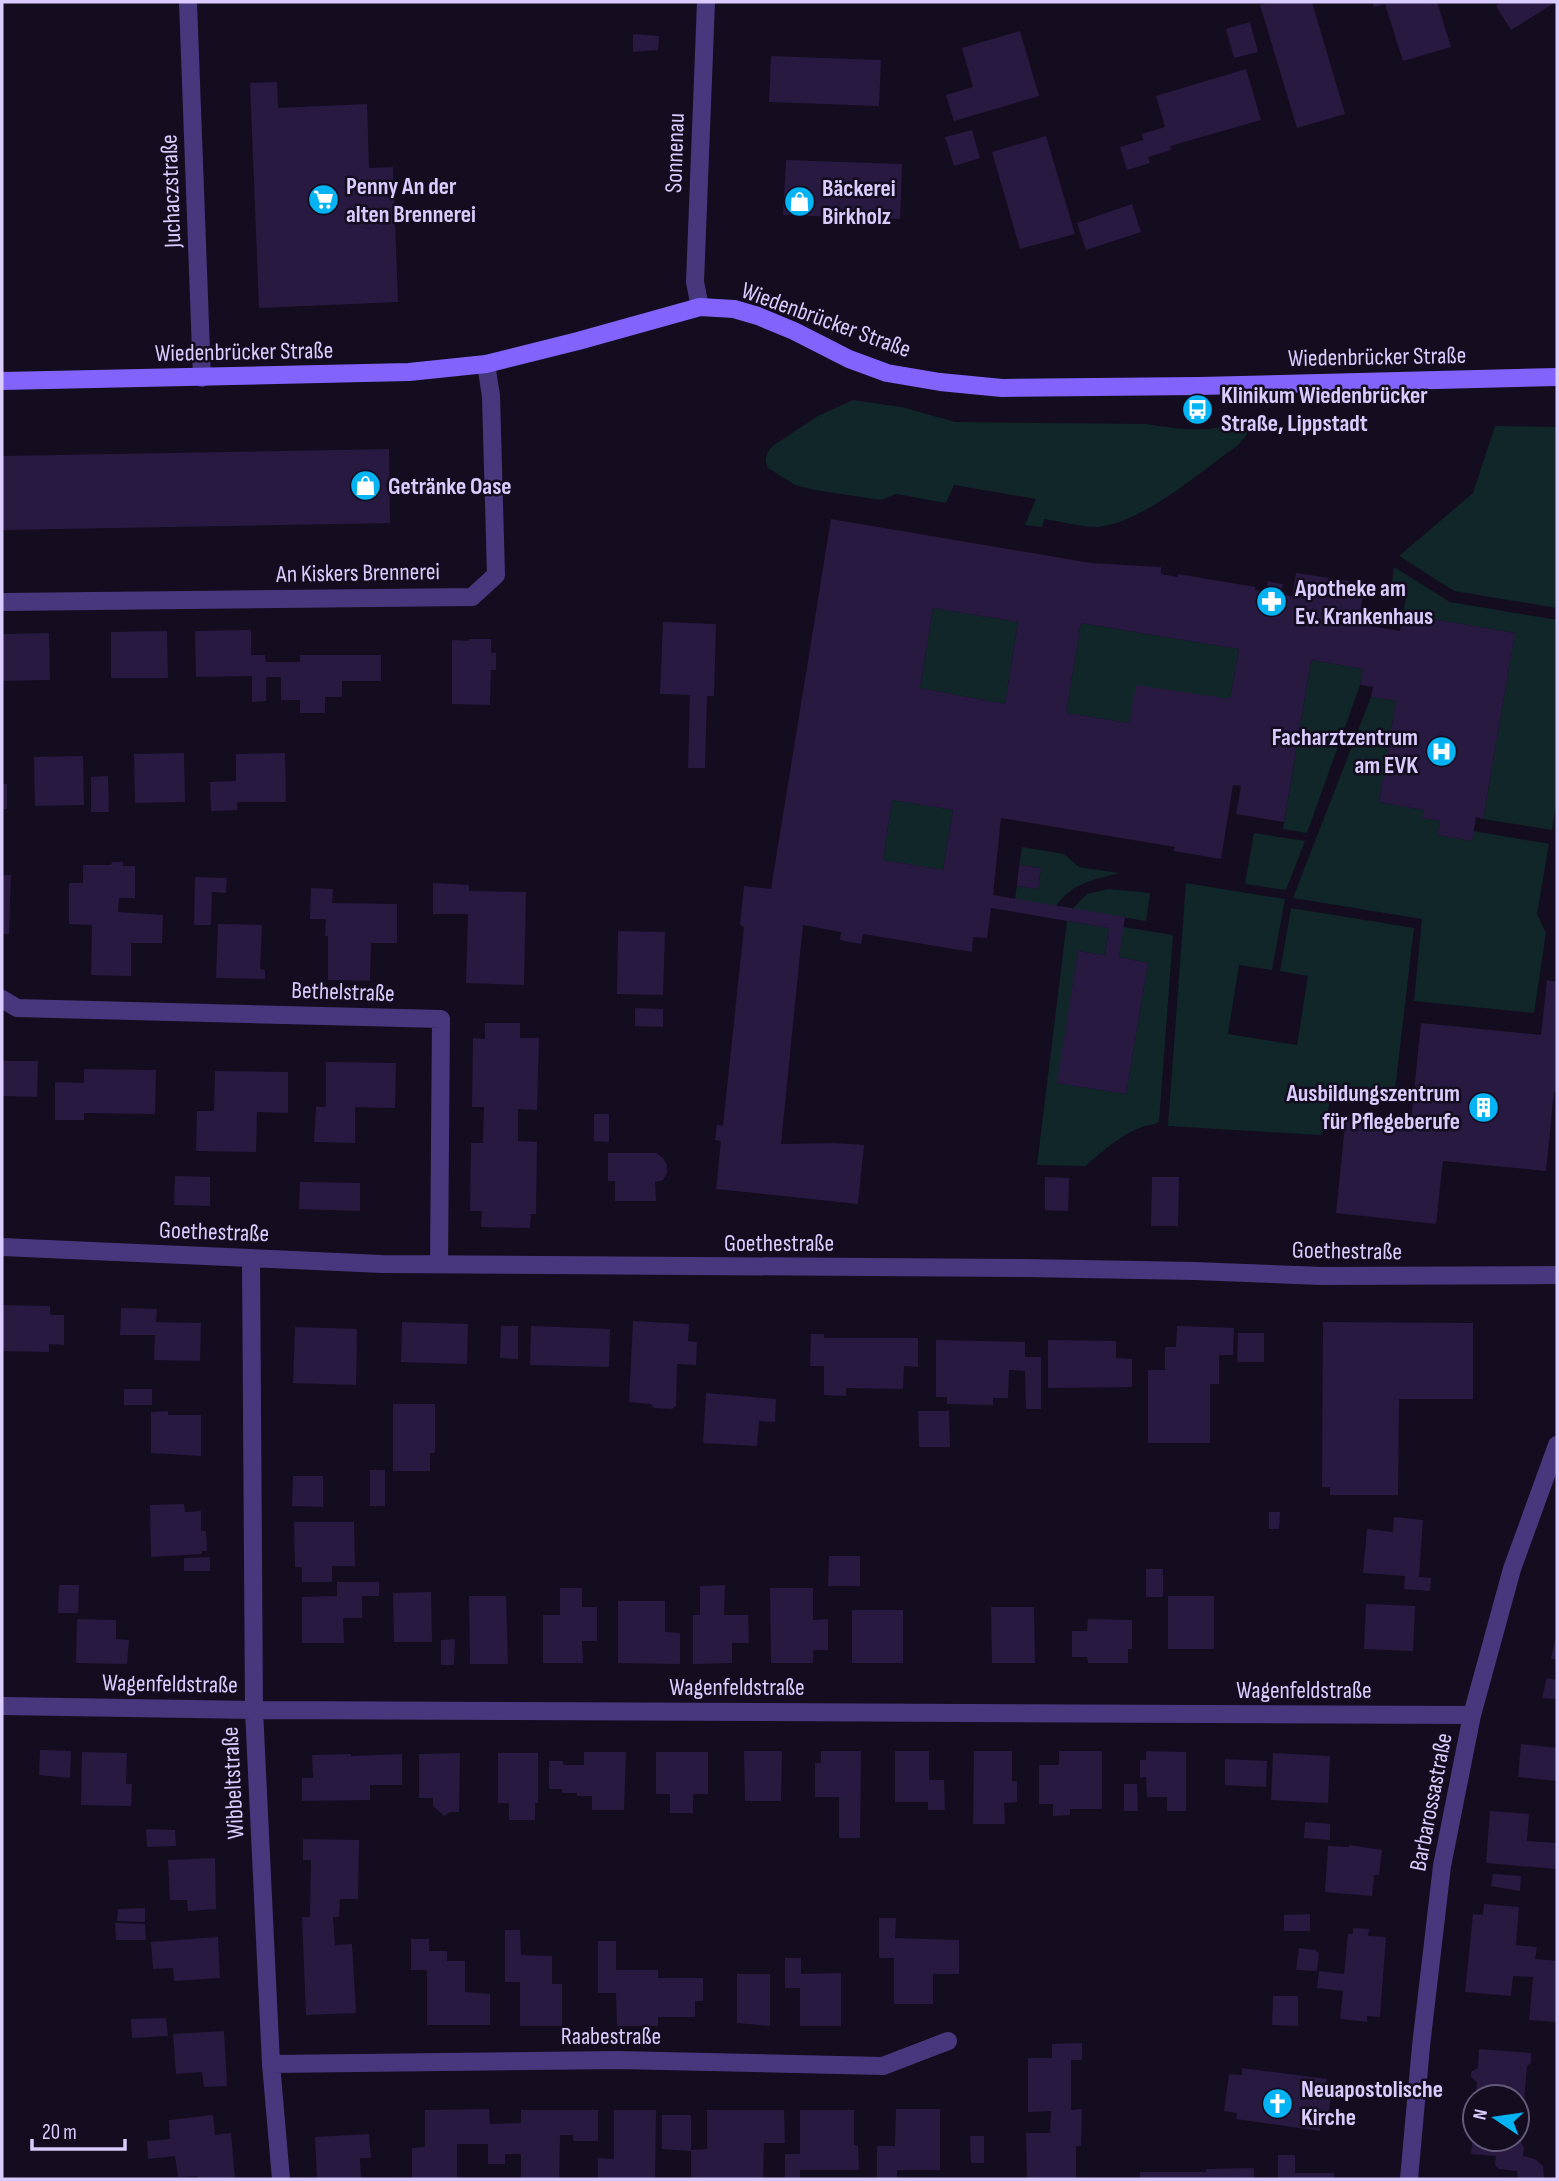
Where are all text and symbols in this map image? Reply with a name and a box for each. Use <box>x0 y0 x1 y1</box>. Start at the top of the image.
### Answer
street label: Sonnenau <box>659 113 691 193</box>
street label: Juchaczstraße <box>155 134 188 249</box>
place label: Penny An der alten Brennerei <box>346 172 476 229</box>
place label: Bäckerei Birkholz <box>822 174 896 231</box>
supermarket icon: Penny An der alten Brennerei <box>306 183 340 217</box>
shop icon: Bäckerei Birkholz <box>782 185 816 219</box>
street label: Wiedenbrücker Straße <box>737 276 915 364</box>
street label: Wiedenbrücker Straße <box>155 336 333 368</box>
street label: Wiedenbrücker Straße <box>1288 341 1466 373</box>
place label: Klinikum Wiedenbrücker Straße, Lippstadt <box>1221 381 1428 438</box>
bus stop icon: Klinikum Wiedenbrücker Straße, Lippstadt <box>1181 392 1215 426</box>
shop icon: Getränke Oase <box>348 469 382 503</box>
place label: Getränke Oase <box>388 472 512 501</box>
street label: An Kiskers Brennerei <box>275 557 440 589</box>
place label: Apotheke am Ev. Krankenhaus <box>1294 574 1433 631</box>
pharmacy icon: Apotheke am Ev. Krankenhaus <box>1255 585 1289 619</box>
place label: Facharztzentrum am EVK <box>1272 723 1418 780</box>
hospital icon: Facharztzentrum am EVK <box>1424 734 1458 768</box>
street label: Bethelstraße <box>291 976 395 1008</box>
place label: Ausbildungszentrum für Pflegeberufe <box>1285 1079 1460 1136</box>
building icon: Ausbildungszentrum für Pflegeberufe <box>1466 1090 1500 1124</box>
street label: Goethestraße <box>158 1216 270 1248</box>
street label: Goethestraße <box>724 1229 834 1258</box>
street label: Goethestraße <box>1292 1236 1402 1266</box>
street label: Wagenfeldstraße <box>102 1668 238 1700</box>
street label: Wagenfeldstraße <box>669 1673 805 1702</box>
street label: Wagenfeldstraße <box>1236 1676 1372 1705</box>
street label: Wibbeltstraße <box>216 1726 250 1840</box>
street label: Barbarossastraße <box>1403 1730 1459 1874</box>
street label: Raabestraße <box>561 2022 661 2051</box>
place label: Neuapostolische Kirche <box>1301 2075 1443 2132</box>
north arrow <box>1461 2083 1531 2153</box>
church icon: Neuapostolische Kirche <box>1261 2086 1295 2120</box>
text: N <box>1469 2107 1493 2122</box>
scale bar <box>32 2108 124 2152</box>
text: 20 m <box>42 2120 77 2145</box>

